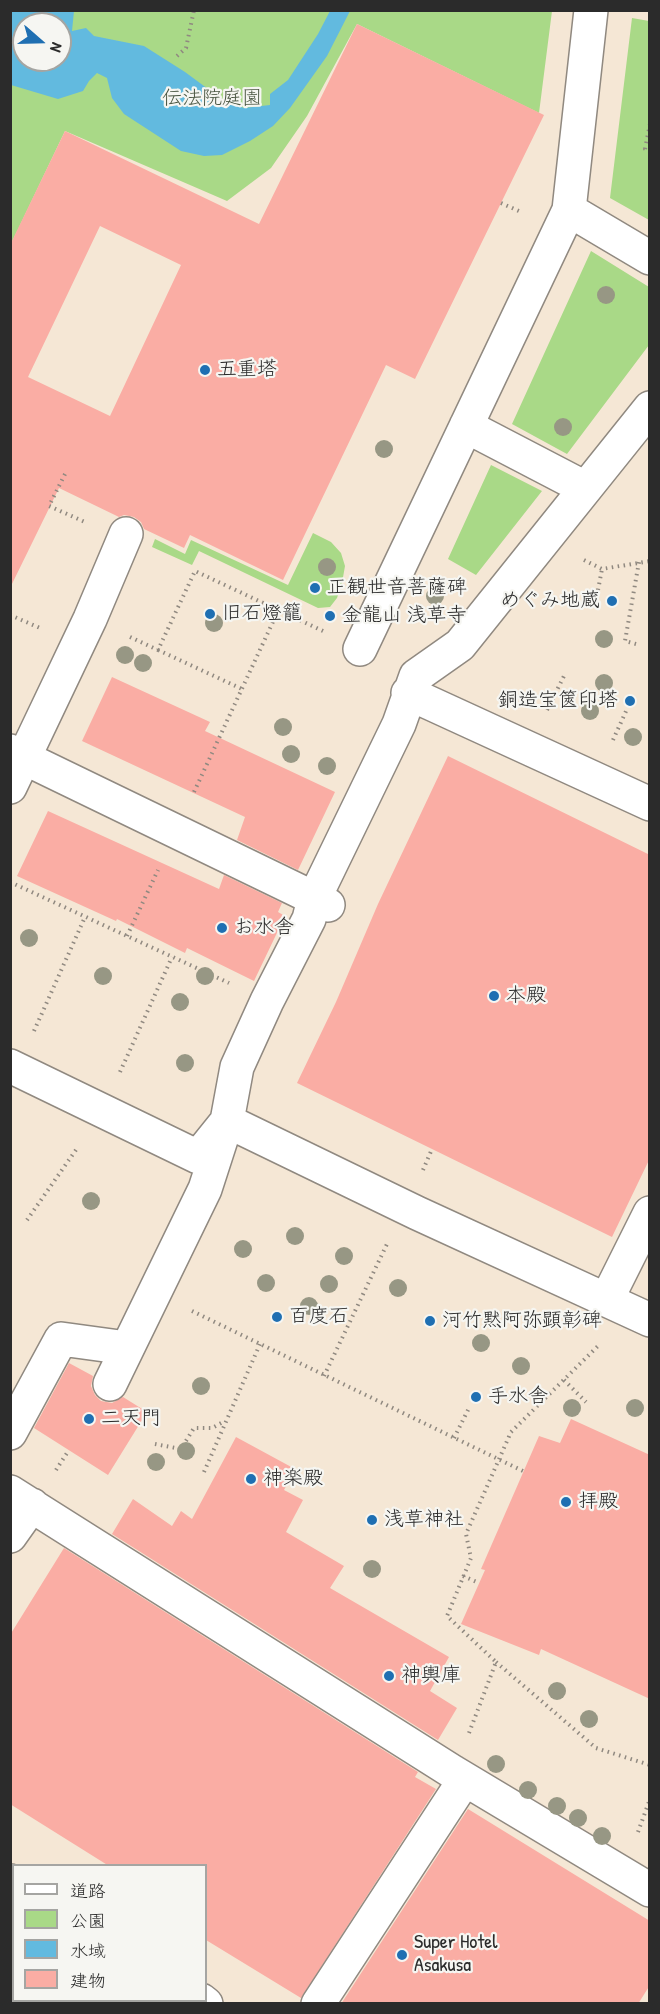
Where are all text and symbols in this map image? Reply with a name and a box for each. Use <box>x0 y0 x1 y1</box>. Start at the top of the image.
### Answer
north arrow <box>12 12 72 72</box>
text: N <box>45 40 69 55</box>
park label: 伝法院庭園 <box>162 87 262 111</box>
place label: 五重塔 <box>217 358 277 382</box>
marker: 五重塔 <box>198 363 212 377</box>
place label: 正観世音菩薩碑 <box>327 576 467 600</box>
marker: 正観世音菩薩碑 <box>308 581 322 595</box>
place label: めぐみ地蔵 <box>500 589 600 613</box>
marker: めぐみ地蔵 <box>605 594 619 608</box>
place label: 旧石燈籠 <box>222 602 302 626</box>
place label: 金龍山 浅草寺 <box>342 604 467 628</box>
marker: 旧石燈籠 <box>203 607 217 621</box>
marker: 金龍山 浅草寺 <box>323 609 337 623</box>
place label: 銅造宝篋印塔 <box>498 689 618 713</box>
marker: 銅造宝篋印塔 <box>623 694 637 708</box>
place label: お水舎 <box>234 916 294 940</box>
marker: お水舎 <box>215 921 229 935</box>
place label: 本殿 <box>506 984 546 1008</box>
marker: 本殿 <box>487 989 501 1003</box>
place label: 百度石 <box>289 1305 349 1329</box>
place label: 河竹黙阿弥顕彰碑 <box>442 1309 602 1333</box>
marker: 百度石 <box>270 1310 284 1324</box>
marker: 河竹黙阿弥顕彰碑 <box>423 1314 437 1328</box>
place label: 手水舎 <box>488 1385 548 1409</box>
marker: 手水舎 <box>469 1390 483 1404</box>
place label: 二天門 <box>101 1407 161 1431</box>
marker: 二天門 <box>82 1412 96 1426</box>
place label: 神楽殿 <box>263 1467 323 1491</box>
marker: 神楽殿 <box>244 1472 258 1486</box>
place label: 拝殿 <box>578 1490 618 1514</box>
marker: 拝殿 <box>559 1495 573 1509</box>
place label: 浅草神社 <box>384 1508 464 1532</box>
marker: 浅草神社 <box>365 1513 379 1527</box>
place label: 神輿庫 <box>401 1664 461 1688</box>
marker: 神輿庫 <box>382 1669 396 1683</box>
legend <box>12 1864 207 2002</box>
text: 道路 <box>70 1878 106 1903</box>
text: 公園 <box>70 1908 106 1933</box>
place label: Super Hotel Asakusa <box>414 1931 498 1978</box>
text: 水域 <box>70 1938 106 1963</box>
marker: Super Hotel Asakusa <box>395 1948 409 1962</box>
text: 建物 <box>70 1968 106 1993</box>

